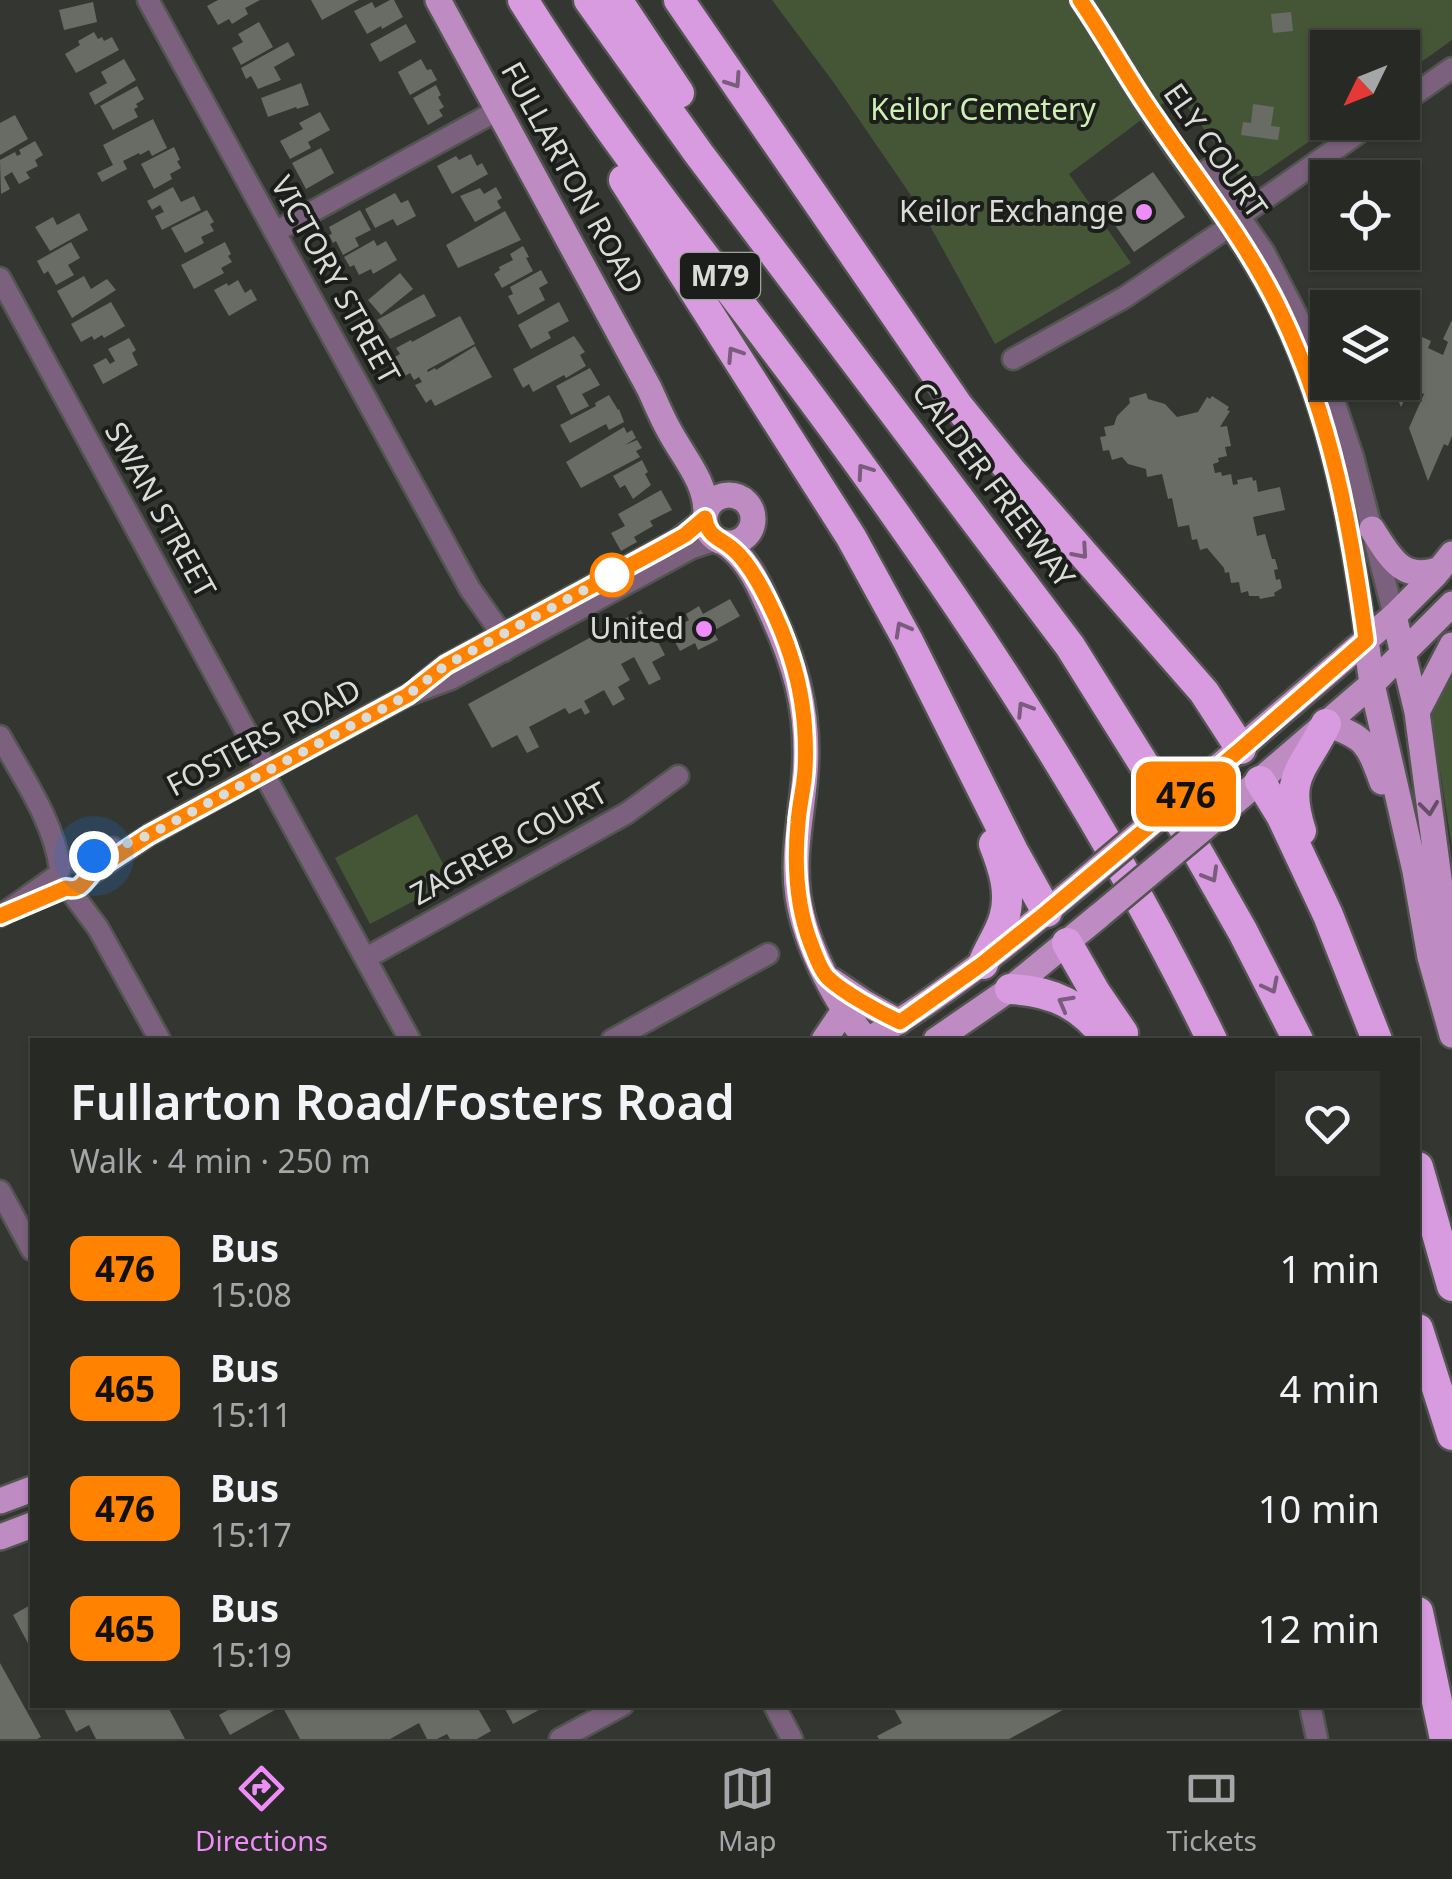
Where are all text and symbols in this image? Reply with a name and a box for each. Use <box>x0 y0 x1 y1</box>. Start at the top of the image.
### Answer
north arrow <box>1310 30 1420 140</box>
map controls <box>1310 30 1420 400</box>
street label: FULLARTON ROAD <box>492 54 654 301</box>
one-way arrow <box>722 69 740 88</box>
street label: ELY COURT <box>1155 75 1278 226</box>
park label: Keilor Cemetery <box>870 88 1096 129</box>
button: locate <box>1310 160 1420 270</box>
street label: VICTORY STREET <box>262 168 411 391</box>
place label: Keilor Exchange <box>899 190 1124 231</box>
marker: Keilor Exchange <box>1133 201 1155 223</box>
road number: M79 <box>680 253 760 299</box>
button: layers <box>1310 290 1420 400</box>
one-way arrow <box>727 346 746 364</box>
street label: CALDER FREEWAY <box>903 373 1085 595</box>
street label: SWAN STREET <box>96 414 227 605</box>
one-way arrow <box>858 464 876 482</box>
one-way arrow <box>1070 540 1088 558</box>
unlabelled marker <box>591 554 633 596</box>
place label: United <box>590 607 684 648</box>
marker: United <box>693 618 715 640</box>
one-way arrow <box>895 621 914 640</box>
street label: FOSTERS ROAD <box>159 668 368 805</box>
one-way arrow <box>1017 702 1036 720</box>
line badge: 476 <box>1128 762 1244 826</box>
street label: ZAGREB COURT <box>402 771 614 914</box>
text: 476 <box>1156 771 1216 818</box>
one-way arrow <box>1418 801 1439 817</box>
your location <box>69 831 119 881</box>
one-way arrow <box>1199 864 1218 882</box>
one-way arrow <box>1259 975 1278 993</box>
one-way arrow <box>1058 995 1076 1015</box>
text: Fullarton Road/Fosters Road <box>70 1069 735 1134</box>
button: heart <box>1275 1071 1380 1176</box>
text: Walk · 4 min · 250 m <box>70 1139 371 1182</box>
text: Bus <box>210 1221 279 1273</box>
text: 1 min <box>1280 1242 1380 1294</box>
text: 476 <box>95 1245 155 1292</box>
text: 15:08 <box>210 1273 292 1316</box>
text: Bus <box>210 1341 279 1393</box>
text: 4 min <box>1280 1362 1380 1414</box>
text: 465 <box>95 1365 155 1412</box>
text: 15:11 <box>210 1393 292 1436</box>
text: Bus <box>210 1461 279 1513</box>
text: 10 min <box>1258 1482 1380 1534</box>
text: 476 <box>95 1485 155 1532</box>
text: 15:17 <box>210 1513 292 1556</box>
text: Bus <box>210 1581 279 1633</box>
text: 12 min <box>1258 1602 1380 1654</box>
text: 465 <box>95 1605 155 1652</box>
text: 15:19 <box>210 1633 292 1676</box>
tab: Directions <box>195 1761 328 1859</box>
tab: Map <box>718 1761 776 1859</box>
tab: Tickets <box>1166 1761 1257 1859</box>

